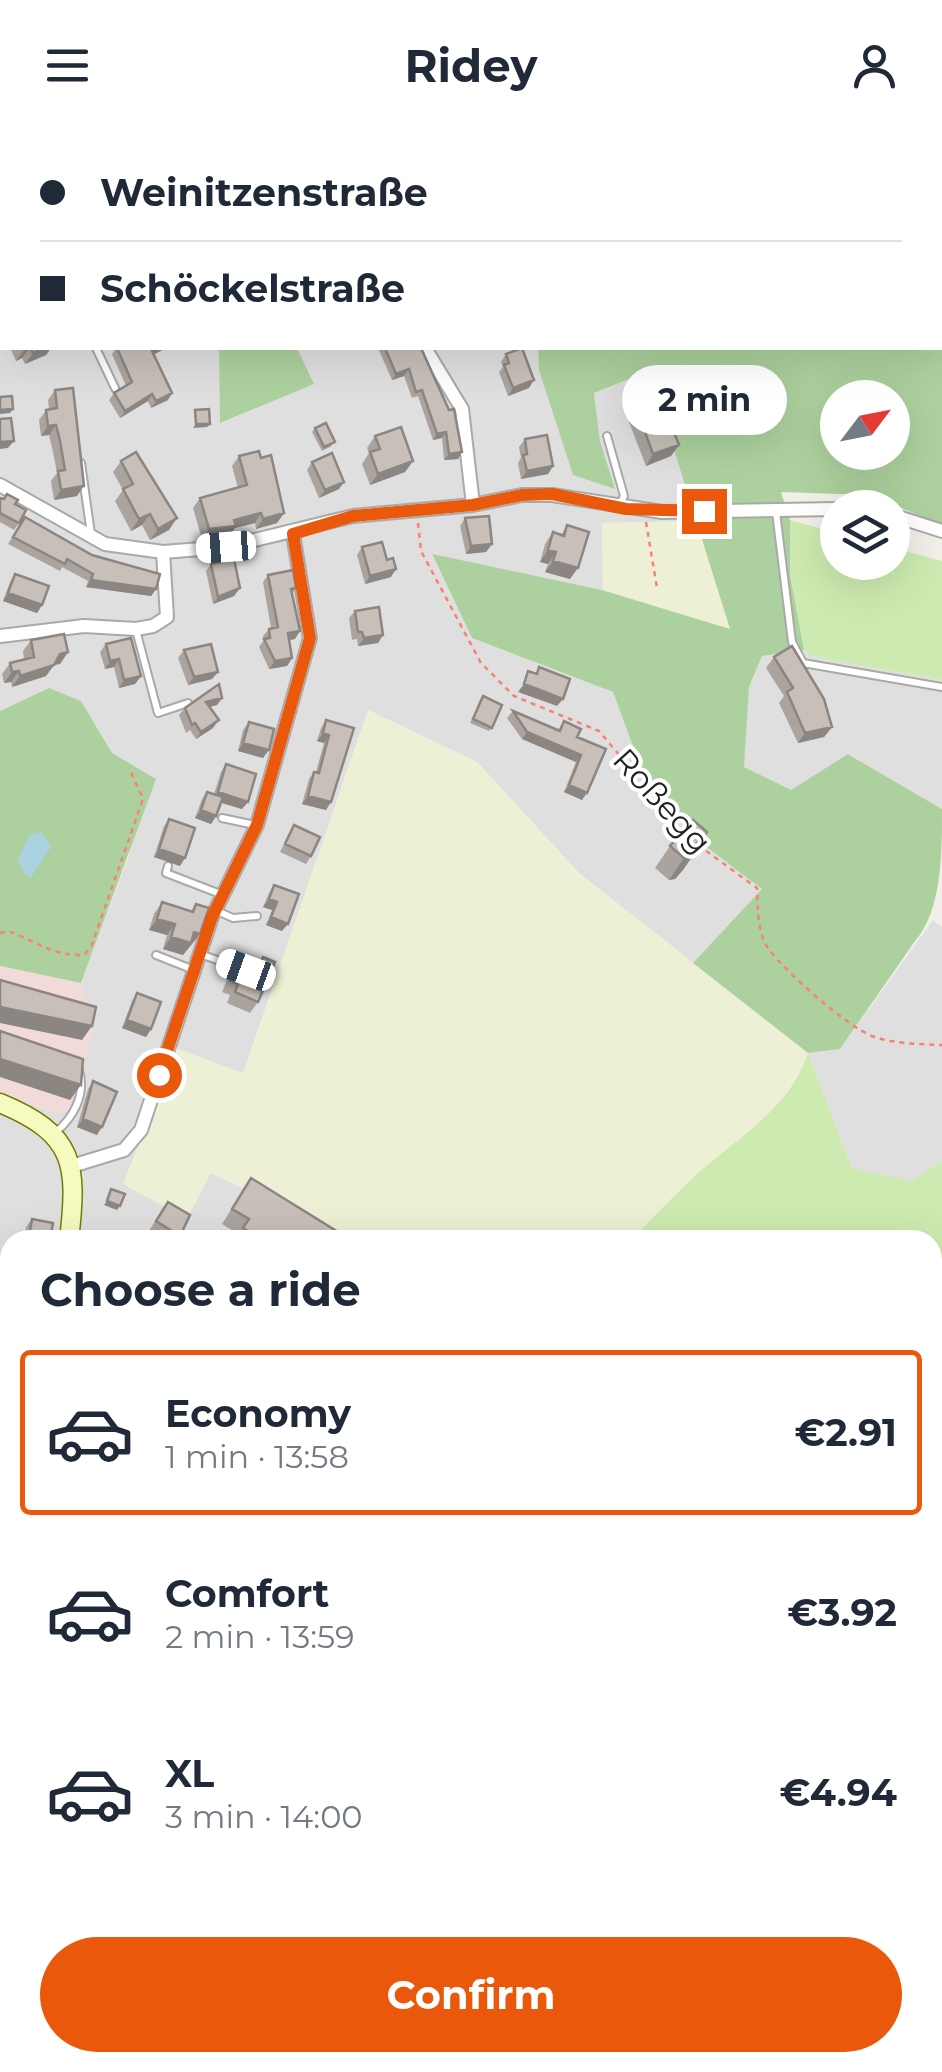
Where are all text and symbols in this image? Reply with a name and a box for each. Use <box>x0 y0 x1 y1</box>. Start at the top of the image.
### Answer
icon: menu <box>40 38 95 93</box>
text: Ridey <box>404 38 538 93</box>
icon: person <box>847 38 902 93</box>
text: Weinitzenstraße <box>100 169 428 216</box>
text: Schöckelstraße <box>100 265 405 312</box>
callout: 2 min <box>622 366 786 436</box>
text: 2 min <box>658 380 751 419</box>
north arrow <box>820 380 910 470</box>
map controls <box>820 380 910 580</box>
route end <box>682 489 727 534</box>
button: layers <box>820 490 910 580</box>
car <box>195 530 257 564</box>
street label: Roßegg <box>605 740 720 861</box>
car <box>213 946 279 994</box>
route start <box>137 1053 182 1098</box>
text: Choose a ride <box>40 1262 361 1317</box>
icon: car <box>45 1388 135 1478</box>
text: Economy <box>165 1390 351 1437</box>
text: €2.91 <box>795 1409 897 1456</box>
text: 1 min · 13:58 <box>165 1437 349 1476</box>
icon: car <box>45 1568 135 1658</box>
text: Comfort <box>165 1570 329 1617</box>
text: €3.92 <box>787 1589 897 1636</box>
text: 2 min · 13:59 <box>165 1617 355 1656</box>
icon: car <box>45 1748 135 1838</box>
text: XL <box>165 1750 214 1797</box>
text: €4.94 <box>779 1769 897 1816</box>
text: 3 min · 14:00 <box>165 1797 363 1836</box>
button: Confirm <box>40 1937 902 2052</box>

